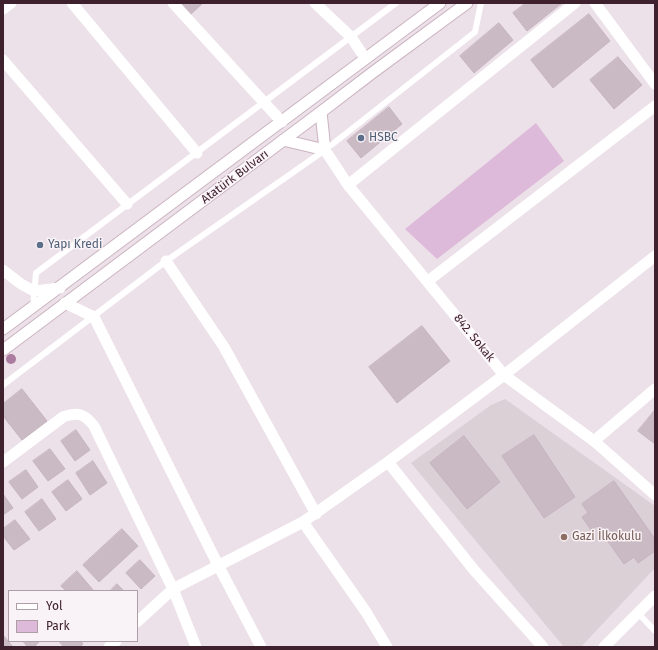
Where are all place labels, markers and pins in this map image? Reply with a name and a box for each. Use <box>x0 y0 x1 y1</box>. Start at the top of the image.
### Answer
place label: HSBC <box>369 131 398 145</box>
marker: HSBC <box>356 133 366 143</box>
place label: Yapı Kredi <box>48 238 102 252</box>
marker: Yapı Kredi <box>35 240 45 250</box>
place label: Gazi İlkokulu <box>572 530 642 544</box>
marker: Gazi İlkokulu <box>559 532 569 542</box>

